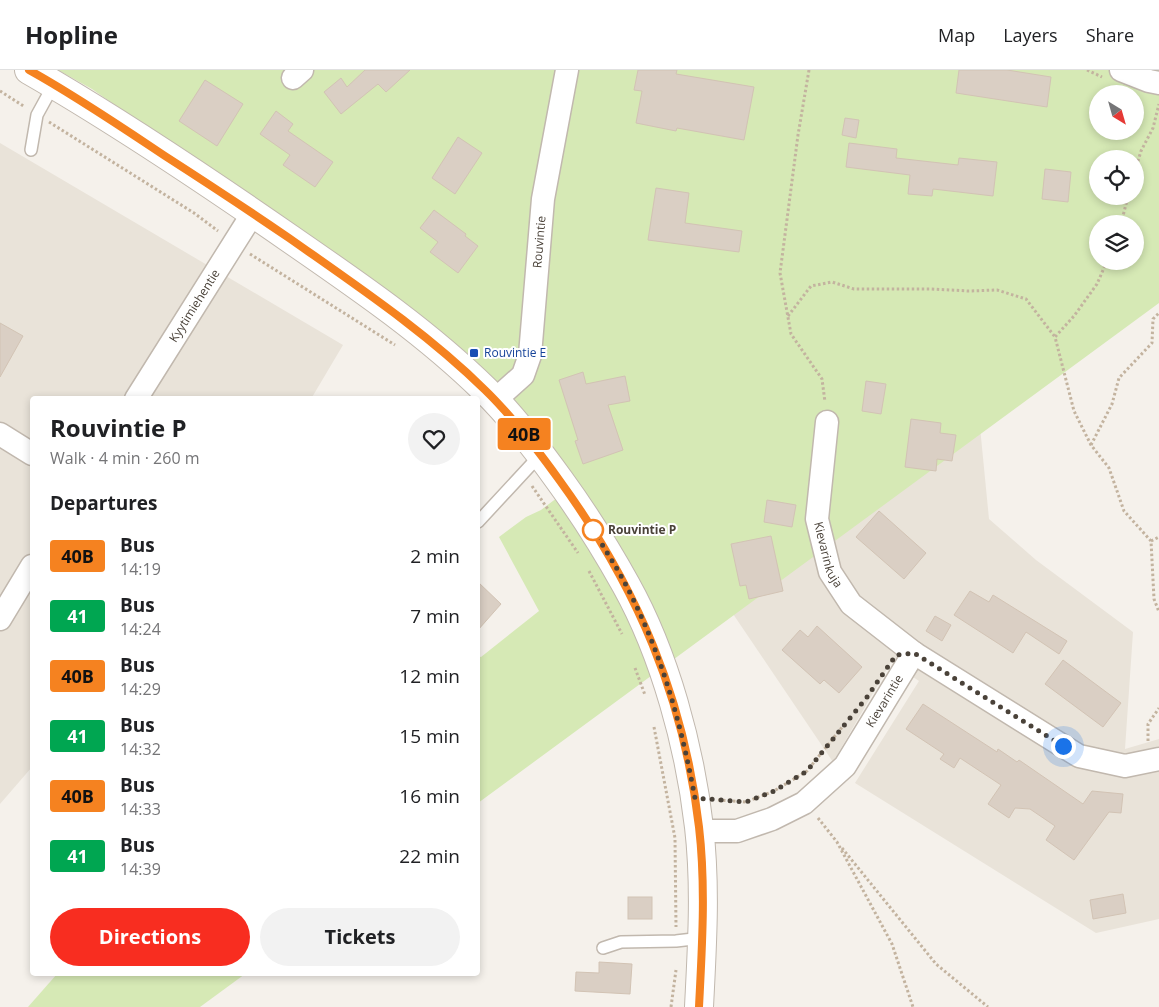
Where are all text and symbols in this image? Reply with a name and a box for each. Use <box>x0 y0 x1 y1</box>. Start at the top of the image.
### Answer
text: Hopline <box>25 18 118 51</box>
text: Map <box>938 23 975 47</box>
text: Layers <box>1003 23 1058 47</box>
text: Share <box>1086 23 1134 47</box>
north arrow <box>1089 85 1144 140</box>
map controls <box>1089 85 1144 270</box>
button: locate <box>1089 150 1144 205</box>
street label: Rouvintie <box>528 215 550 269</box>
button: layers <box>1089 215 1144 270</box>
street label: Kyytimiehentie <box>165 266 224 345</box>
place label: Rouvintie E <box>484 344 546 361</box>
marker: Rouvintie E <box>468 347 480 359</box>
text: Rouvintie P <box>50 411 186 444</box>
button: heart <box>408 413 460 465</box>
line badge: 40B <box>495 418 553 450</box>
text: 40B <box>508 422 540 446</box>
text: Walk · 4 min · 260 m <box>50 447 200 469</box>
text: Departures <box>50 490 157 516</box>
marker: Rouvintie P <box>582 519 604 541</box>
street label: Kievarinkuja <box>810 520 847 591</box>
place label: Rouvintie P <box>608 521 676 538</box>
text: Bus <box>120 532 155 558</box>
text: 2 min <box>410 543 460 569</box>
text: 40B <box>61 544 94 568</box>
text: 14:19 <box>120 558 161 580</box>
text: Bus <box>120 592 155 618</box>
text: 7 min <box>410 603 460 629</box>
text: 41 <box>67 604 88 628</box>
text: 14:24 <box>120 618 161 640</box>
text: Bus <box>120 652 155 678</box>
text: 12 min <box>399 663 460 689</box>
text: 40B <box>61 664 94 688</box>
street label: Kievarintie <box>862 671 907 731</box>
text: 14:29 <box>120 678 161 700</box>
text: Bus <box>120 712 155 738</box>
text: 15 min <box>399 723 460 749</box>
text: 41 <box>67 724 88 748</box>
your location <box>1051 734 1076 759</box>
text: 14:32 <box>120 738 161 760</box>
text: Bus <box>120 772 155 798</box>
text: 16 min <box>399 783 460 809</box>
text: 40B <box>61 784 94 808</box>
text: 14:33 <box>120 798 161 820</box>
text: Bus <box>120 832 155 858</box>
text: 22 min <box>399 843 460 869</box>
text: 41 <box>67 844 88 868</box>
text: 14:39 <box>120 858 161 880</box>
button: Directions <box>50 908 250 966</box>
button: Tickets <box>260 908 460 966</box>

